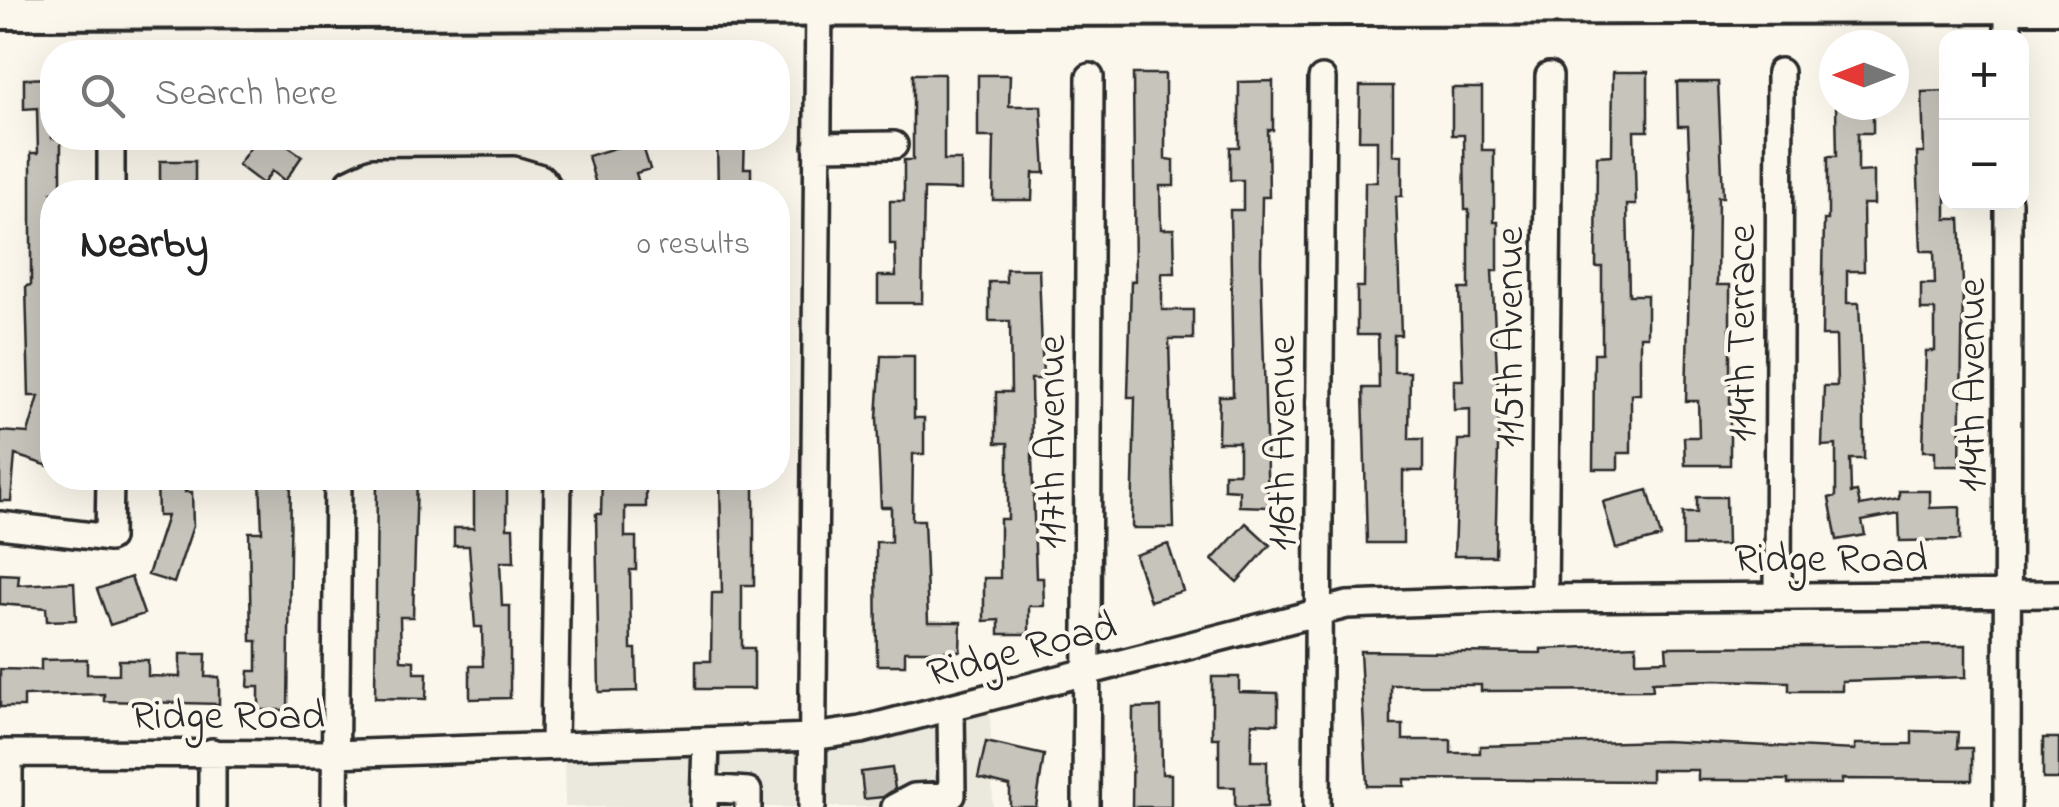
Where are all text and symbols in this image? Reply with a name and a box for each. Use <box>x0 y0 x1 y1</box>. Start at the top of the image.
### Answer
north arrow <box>1819 30 1909 120</box>
map controls <box>1939 30 2029 210</box>
button: + <box>1939 30 2029 120</box>
search box <box>40 40 790 150</box>
text: Search here <box>155 67 337 123</box>
icon: search <box>75 68 130 123</box>
button: − <box>1939 120 2029 210</box>
text: Nearby <box>80 215 208 276</box>
text: 0 results <box>637 222 750 269</box>
street label: 114th Terrace <box>1713 224 1774 442</box>
street label: 115th Avenue <box>1481 226 1542 447</box>
street label: 114th Avenue <box>1943 278 2004 492</box>
street label: 117th Avenue <box>1023 335 1084 549</box>
street label: 116th Avenue <box>1253 335 1314 551</box>
street label: Ridge Road <box>1734 530 1928 591</box>
street label: Ridge Road <box>921 597 1124 706</box>
street label: Ridge Road <box>131 687 325 748</box>

